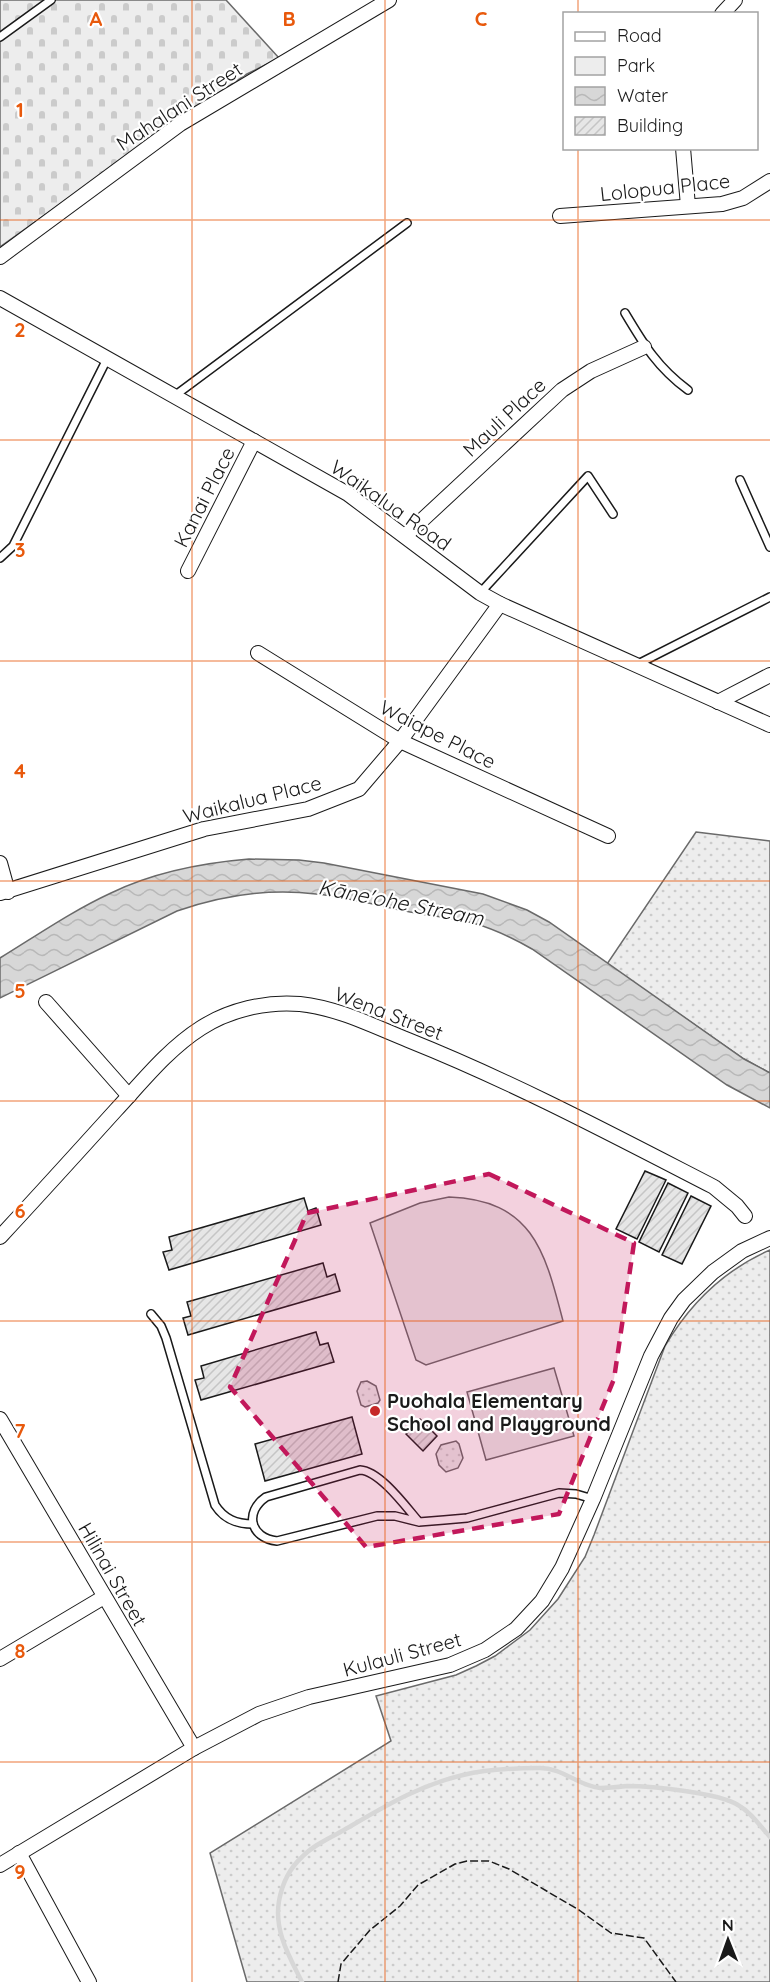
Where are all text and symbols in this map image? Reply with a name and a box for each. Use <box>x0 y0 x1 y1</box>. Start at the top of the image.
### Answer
text: A <box>90 6 103 31</box>
text: B <box>282 6 296 31</box>
text: C <box>475 6 488 31</box>
legend <box>563 12 758 150</box>
text: Road <box>617 24 662 47</box>
text: Park <box>617 54 655 77</box>
street label: Mahalani Street <box>111 56 247 156</box>
text: Water <box>617 84 668 107</box>
text: 1 <box>16 97 24 122</box>
text: Building <box>617 114 683 137</box>
street label: Lolopua Place <box>599 168 731 206</box>
text: 2 <box>14 317 26 342</box>
street label: Mauli Place <box>457 372 551 462</box>
street label: Kanai Place <box>168 443 240 551</box>
street label: Waikalua Road <box>326 454 456 556</box>
text: 3 <box>15 537 25 562</box>
street label: Waiape Place <box>376 694 500 774</box>
text: 4 <box>14 758 26 783</box>
street label: Waikalua Place <box>180 770 324 828</box>
water label: Kāne'ohe Stream <box>316 873 487 931</box>
text: 5 <box>14 978 26 1003</box>
street label: Wena Street <box>331 981 447 1045</box>
text: 6 <box>14 1198 26 1223</box>
place label: Puohala Elementary School and Playground <box>387 1388 611 1436</box>
marker: Puohala Elementary School and Playground <box>368 1404 382 1418</box>
text: 7 <box>15 1418 26 1443</box>
street label: Hilinai Street <box>73 1518 153 1631</box>
street label: Kulauli Street <box>340 1626 464 1682</box>
text: 8 <box>15 1638 26 1663</box>
text: 9 <box>14 1859 26 1884</box>
north arrow <box>698 1910 758 1970</box>
text: N <box>722 1915 734 1935</box>

